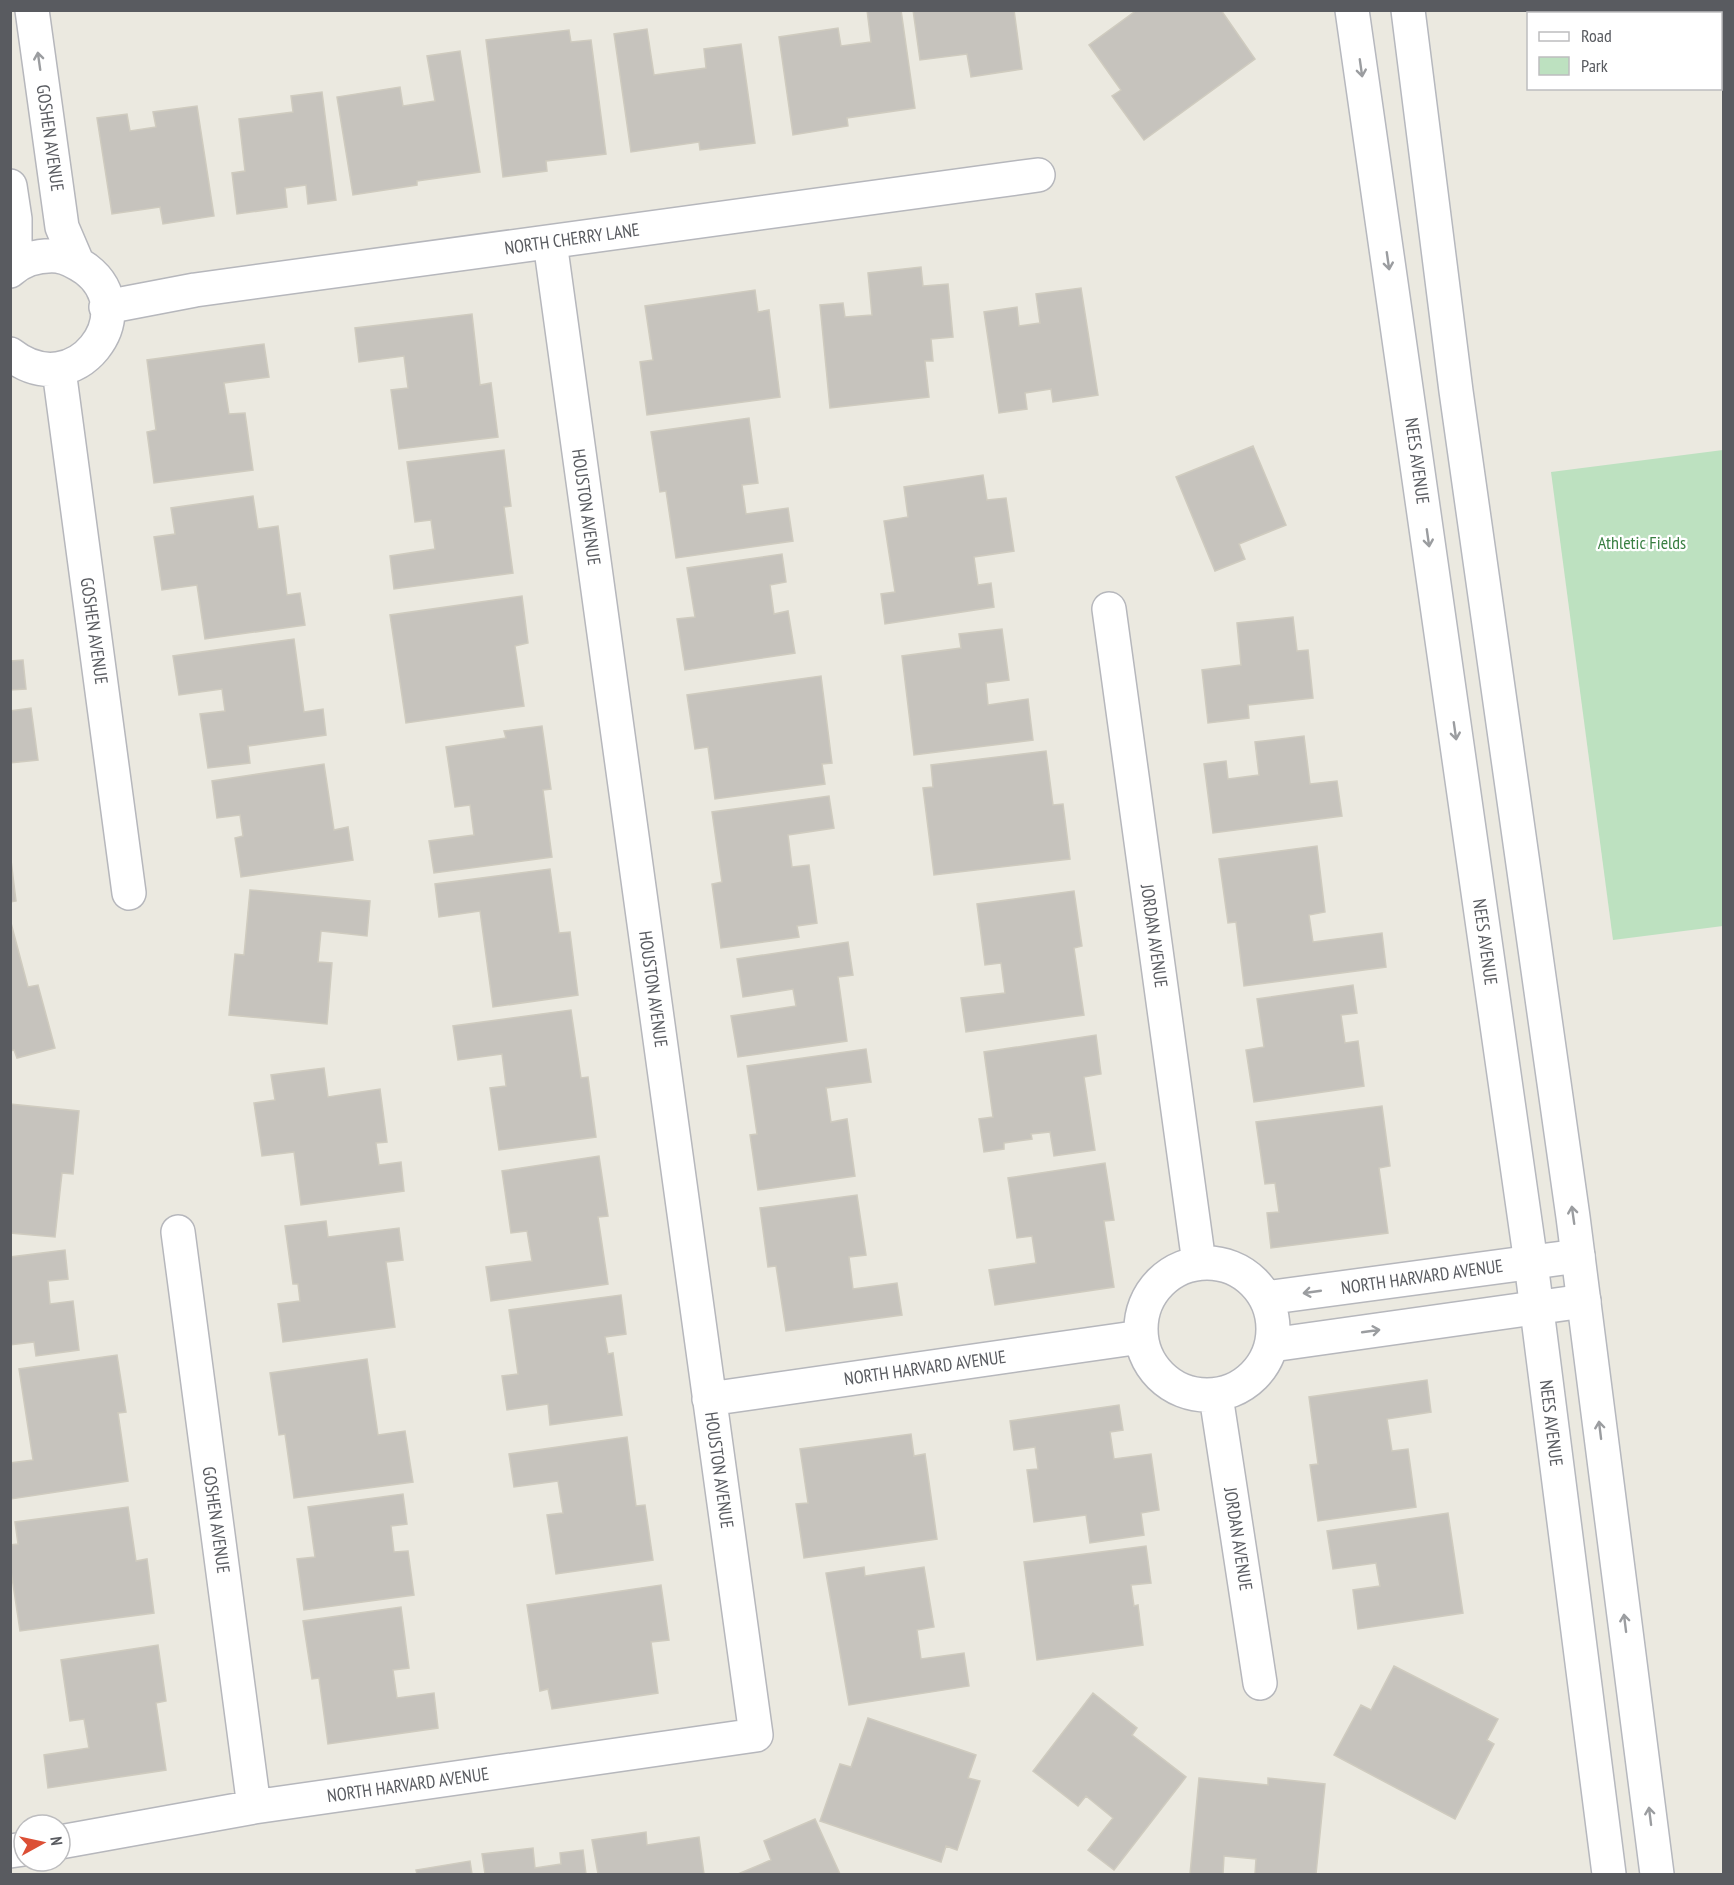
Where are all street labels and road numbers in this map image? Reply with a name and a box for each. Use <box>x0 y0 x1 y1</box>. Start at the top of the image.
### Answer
street label: GOSHEN AVENUE <box>32 83 69 193</box>
street label: NORTH CHERRY LANE <box>503 218 641 259</box>
street label: NEES AVENUE <box>1400 416 1435 506</box>
street label: HOUSTON AVENUE <box>567 447 606 567</box>
street label: GOSHEN AVENUE <box>76 576 113 686</box>
street label: JORDAN AVENUE <box>1136 882 1173 989</box>
street label: NEES AVENUE <box>1468 897 1503 987</box>
street label: HOUSTON AVENUE <box>634 929 673 1049</box>
street label: NORTH HARVARD AVENUE <box>1340 1254 1504 1299</box>
street label: NORTH HARVARD AVENUE <box>843 1345 1007 1390</box>
street label: NEES AVENUE <box>1535 1378 1568 1467</box>
street label: HOUSTON AVENUE <box>700 1410 739 1530</box>
street label: GOSHEN AVENUE <box>198 1465 235 1575</box>
street label: JORDAN AVENUE <box>1219 1485 1258 1592</box>
street label: NORTH HARVARD AVENUE <box>326 1762 490 1807</box>

